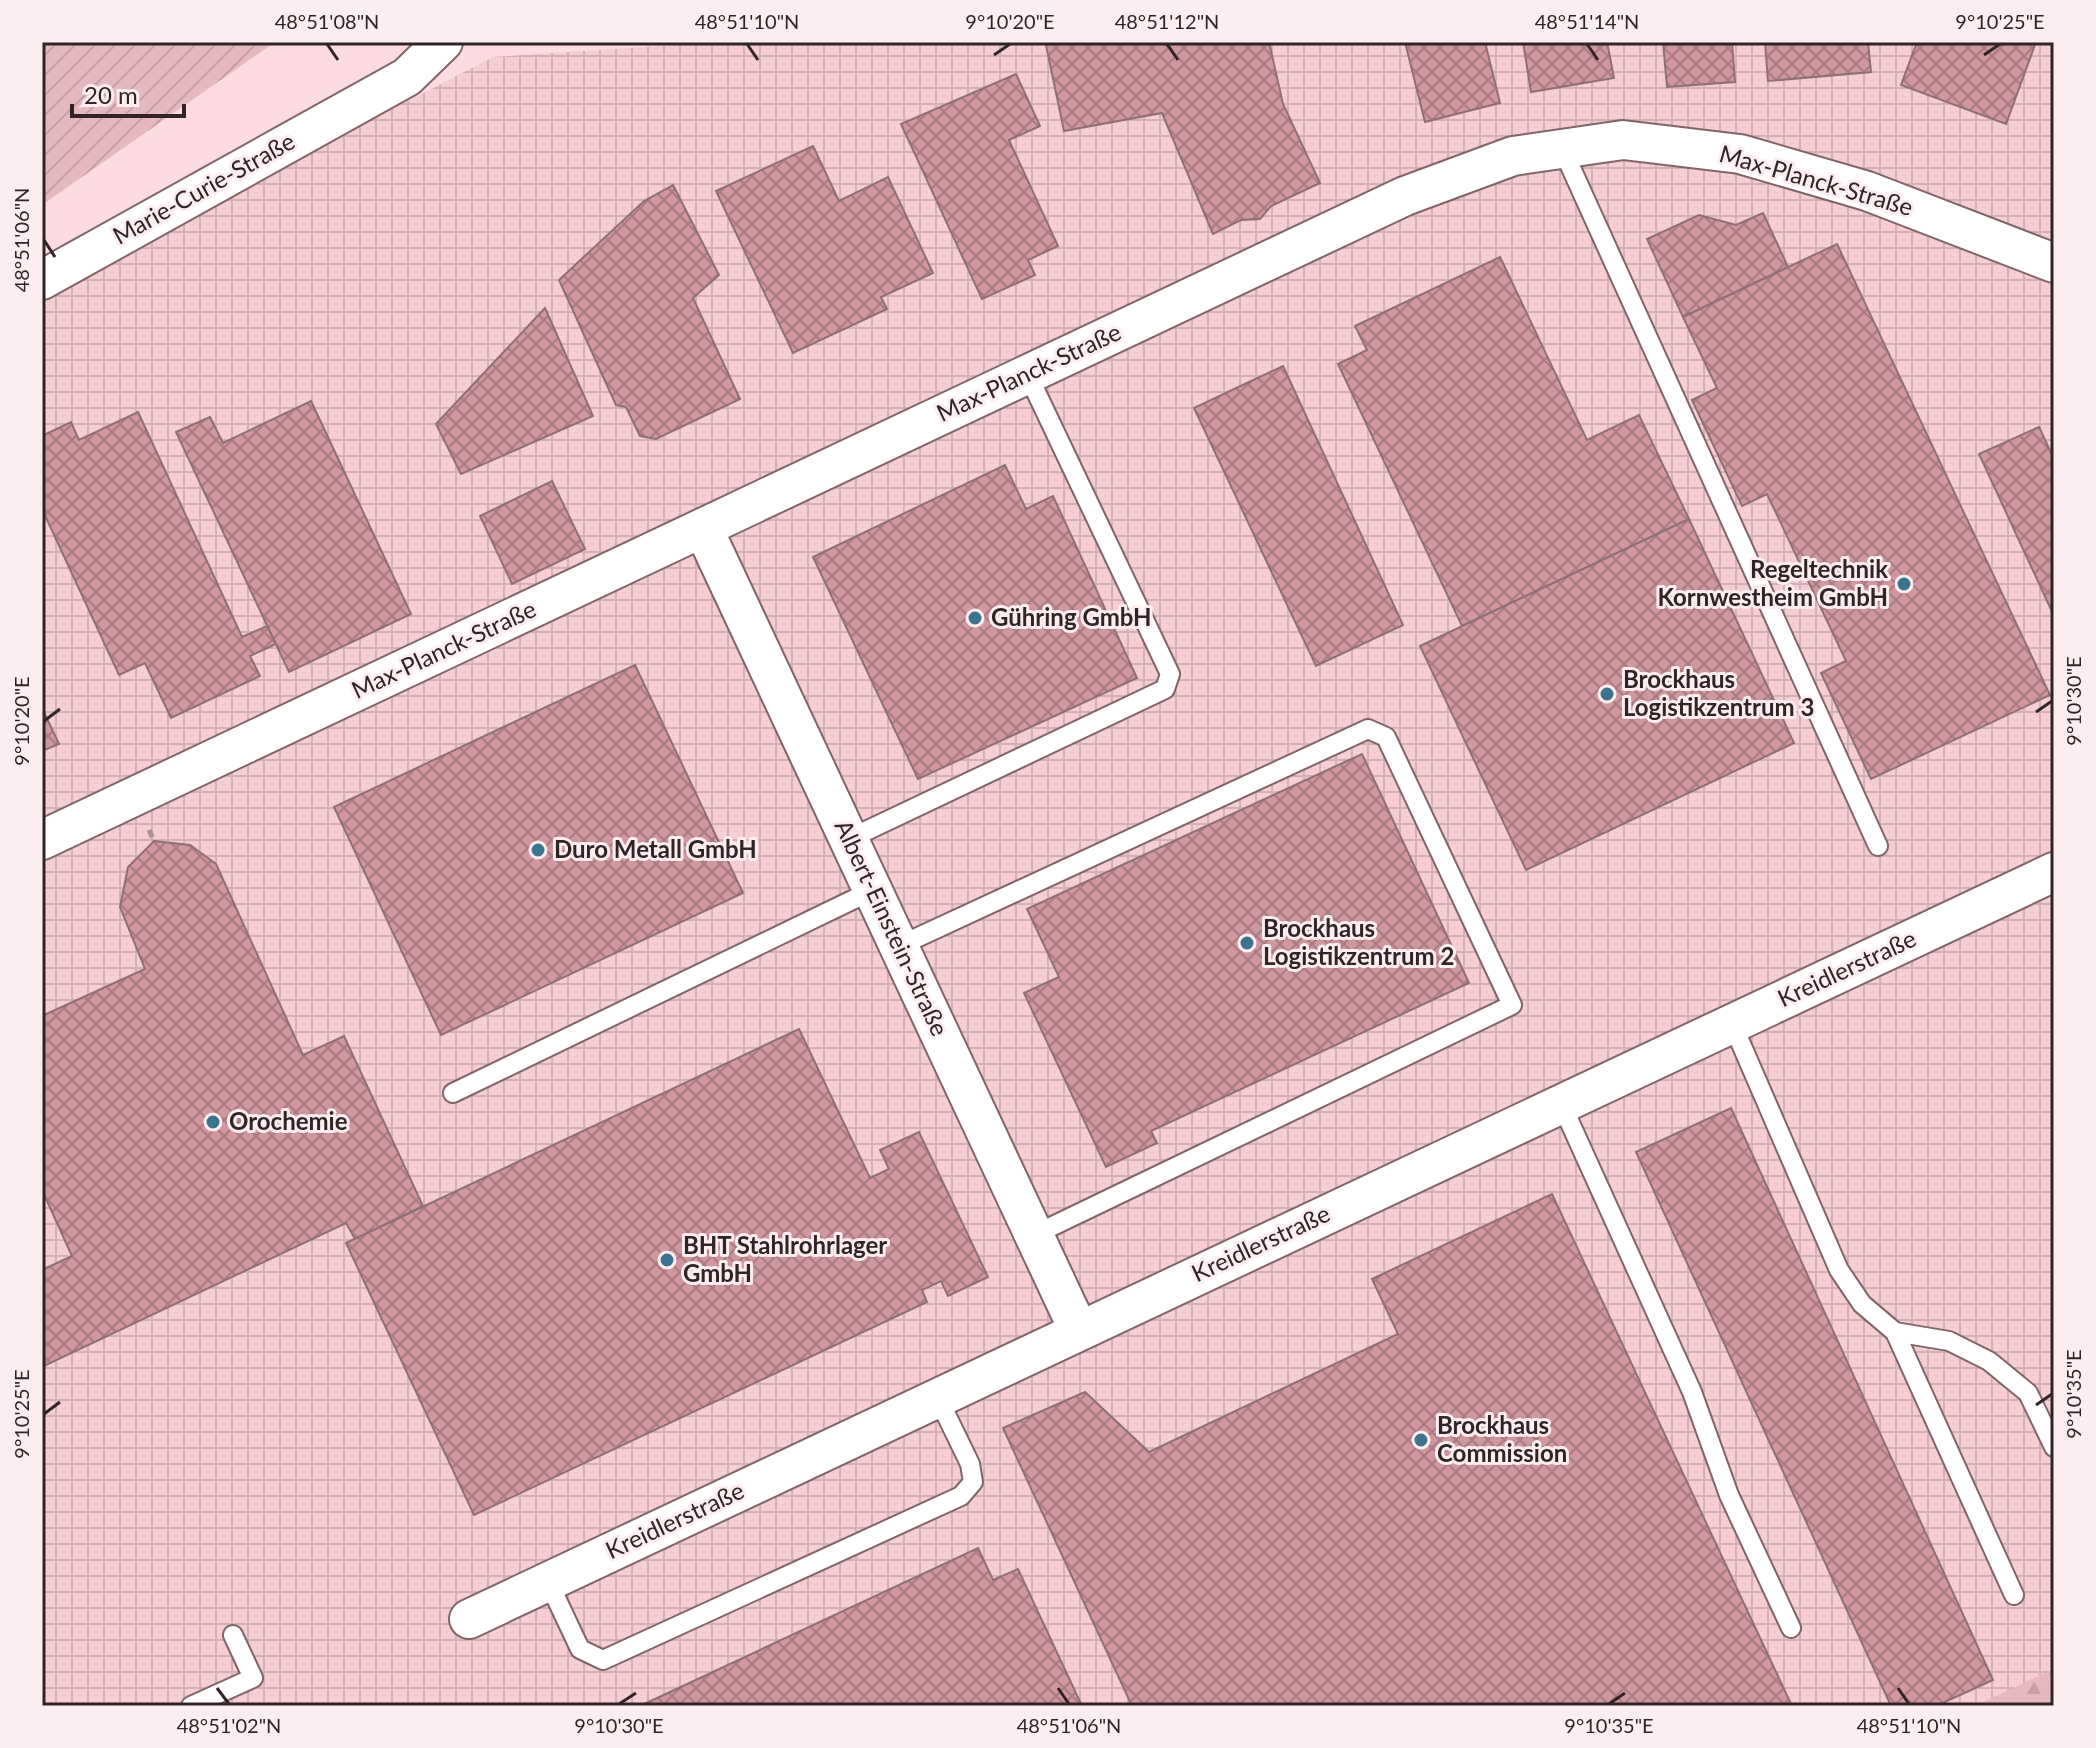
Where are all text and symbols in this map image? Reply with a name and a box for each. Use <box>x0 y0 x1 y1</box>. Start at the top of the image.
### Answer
text: 48°51'08"N <box>275 9 379 33</box>
text: 48°51'10"N <box>695 9 799 33</box>
text: 9°10'20"E <box>965 9 1055 33</box>
text: 48°51'12"N <box>1115 9 1219 33</box>
text: 48°51'14"N <box>1535 9 1639 33</box>
text: 9°10'25"E <box>1955 9 2045 33</box>
scale bar <box>72 68 184 118</box>
text: 20 m <box>84 80 138 109</box>
street label: Marie-Curie-Straße <box>107 126 299 250</box>
street label: Max-Planck-Straße <box>1716 138 1916 221</box>
text: 48°51'06"N <box>9 188 33 292</box>
street label: Max-Planck-Straße <box>932 316 1125 427</box>
place label: Regeltechnik Kornwestheim GmbH <box>1657 554 1888 611</box>
marker: Regeltechnik Kornwestheim GmbH <box>1895 575 1913 593</box>
street label: Max-Planck-Straße <box>347 593 540 704</box>
place label: Gühring GmbH <box>991 602 1152 631</box>
marker: Gühring GmbH <box>966 609 984 627</box>
text: 9°10'30"E <box>2061 656 2085 746</box>
place label: Brockhaus Logistikzentrum 3 <box>1623 664 1814 721</box>
text: 9°10'20"E <box>9 676 33 766</box>
marker: Brockhaus Logistikzentrum 3 <box>1598 685 1616 703</box>
street label: Albert-Einstein-Straße <box>830 815 955 1040</box>
place label: Duro Metall GmbH <box>554 834 757 863</box>
marker: Duro Metall GmbH <box>529 841 547 859</box>
place label: Brockhaus Logistikzentrum 2 <box>1263 913 1454 970</box>
street label: Kreidlerstraße <box>1773 923 1920 1012</box>
marker: Brockhaus Logistikzentrum 2 <box>1238 934 1256 952</box>
place label: Orochemie <box>229 1106 348 1135</box>
marker: Orochemie <box>204 1113 222 1131</box>
street label: Kreidlerstraße <box>1187 1198 1334 1287</box>
place label: BHT Stahlrohrlager GmbH <box>683 1230 887 1287</box>
marker: BHT Stahlrohrlager GmbH <box>658 1251 676 1269</box>
text: 9°10'35"E <box>2061 1349 2085 1439</box>
text: 9°10'25"E <box>9 1369 33 1459</box>
place label: Brockhaus Commission <box>1437 1410 1567 1467</box>
marker: Brockhaus Commission <box>1412 1431 1430 1449</box>
street label: Kreidlerstraße <box>601 1475 748 1564</box>
text: 48°51'02"N <box>177 1713 281 1737</box>
text: 9°10'30"E <box>574 1713 664 1737</box>
text: 48°51'06"N <box>1017 1713 1121 1737</box>
text: 9°10'35"E <box>1564 1713 1654 1737</box>
text: 48°51'10"N <box>1857 1713 1961 1737</box>

